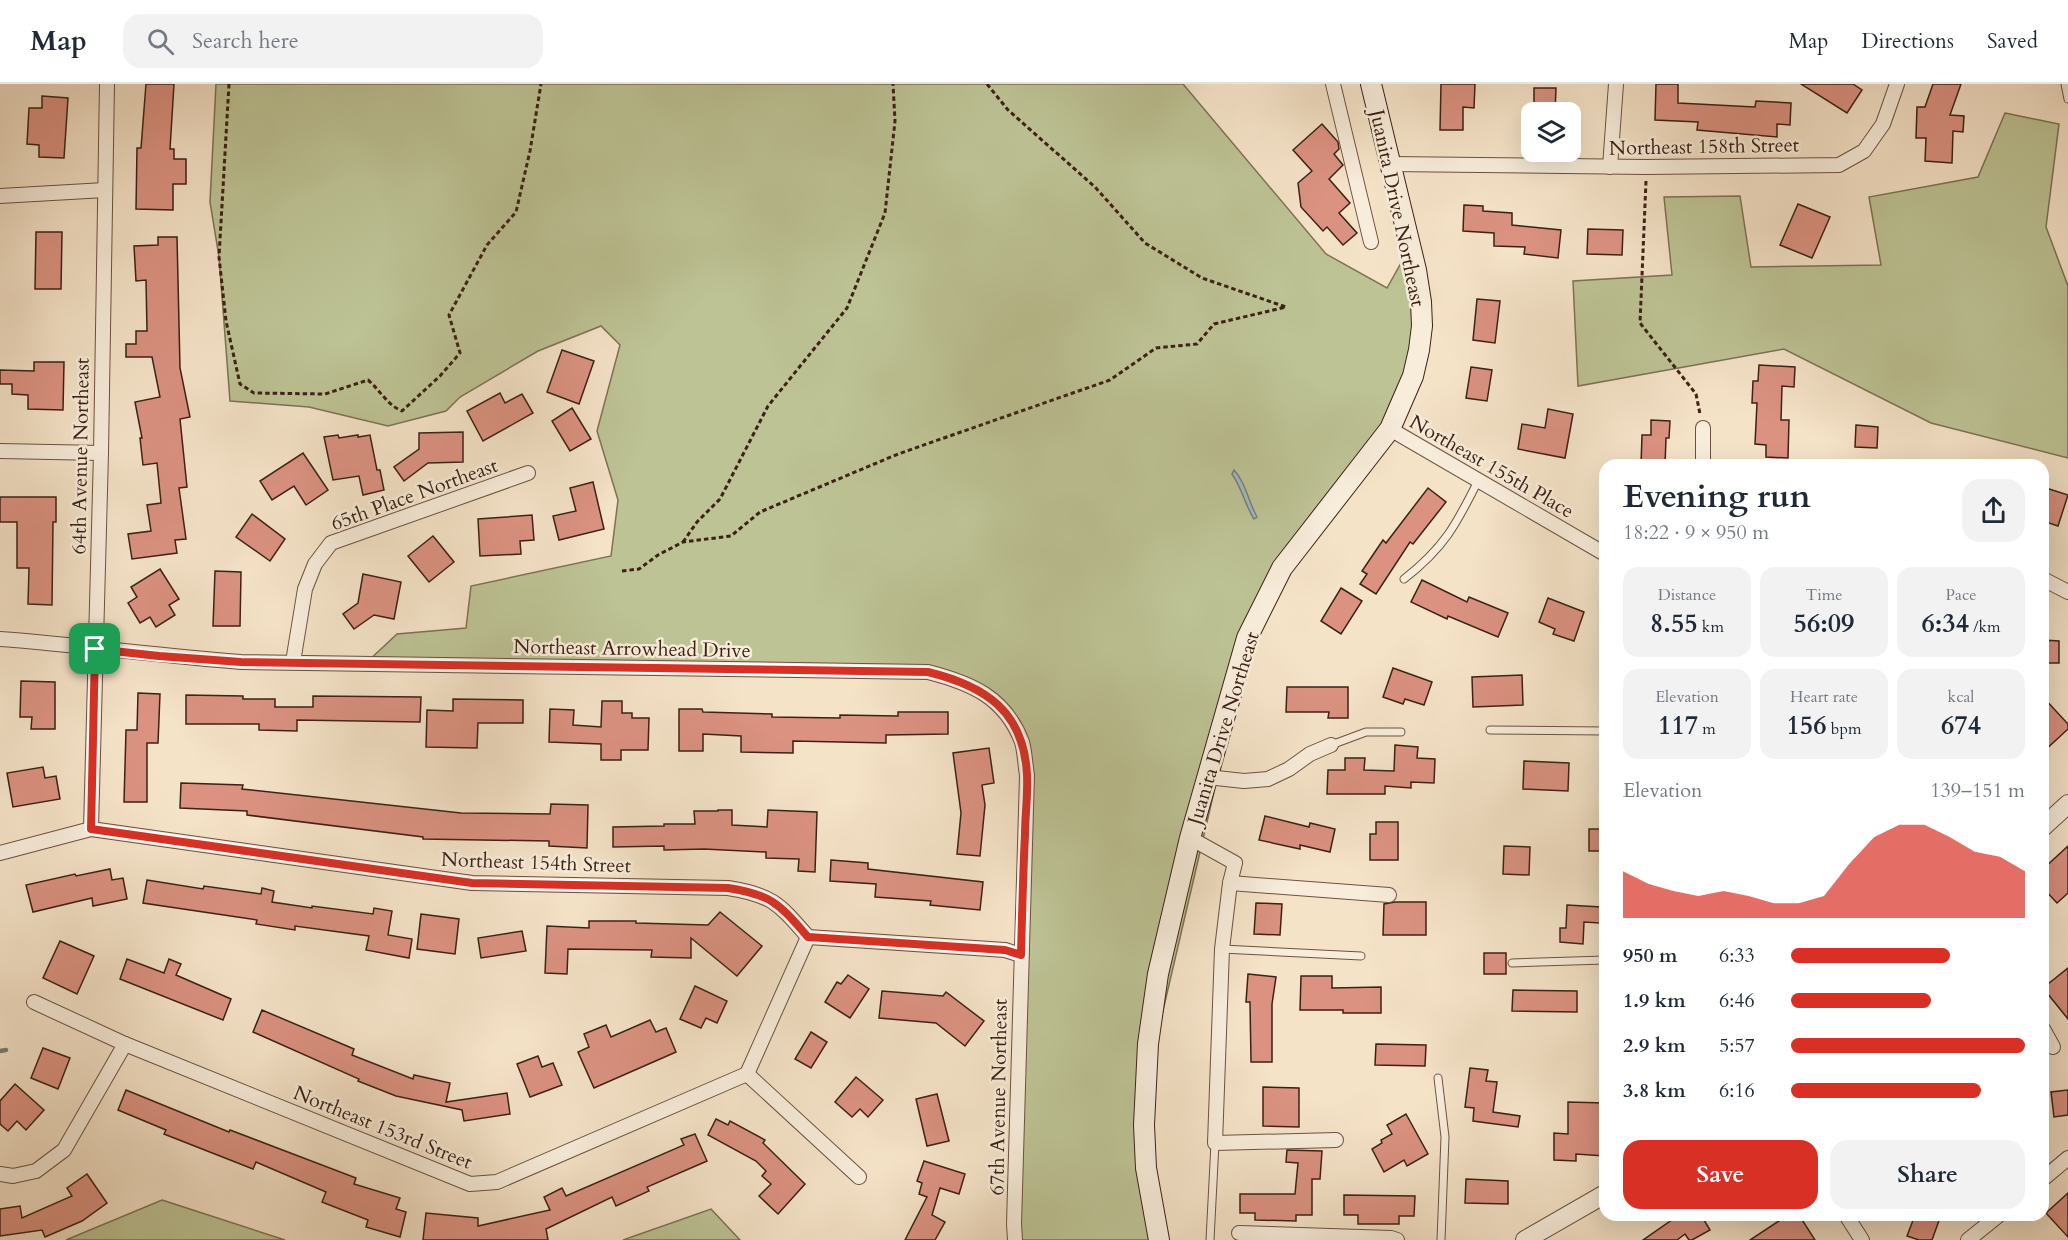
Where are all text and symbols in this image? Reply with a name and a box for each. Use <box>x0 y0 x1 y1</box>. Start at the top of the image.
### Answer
search box <box>123 14 543 68</box>
text: Map <box>30 22 87 60</box>
icon: search <box>144 25 177 58</box>
text: Search here <box>192 26 299 56</box>
text: Map <box>1788 27 1828 56</box>
text: Directions <box>1861 27 1954 56</box>
text: Saved <box>1987 27 2038 56</box>
map controls <box>1521 102 1581 162</box>
button: layers <box>1521 102 1581 162</box>
street label: Juanita Drive Northeast <box>1363 104 1432 310</box>
street label: Northeast 158th Street <box>1609 131 1800 162</box>
street label: 64th Avenue Northeast <box>65 357 96 555</box>
street label: Northeast 155th Place <box>1405 408 1579 525</box>
street label: 65th Place Northeast <box>327 452 502 537</box>
text: Evening run <box>1623 474 1811 519</box>
button: share <box>1962 479 2025 542</box>
text: 18:22 · 9 × 950 m <box>1623 519 1769 546</box>
text: Distance <box>1658 584 1716 606</box>
text: Time <box>1805 584 1843 606</box>
text: Pace <box>1946 584 1976 606</box>
text: 8.55 <box>1650 606 1698 641</box>
text: 56:09 <box>1794 606 1854 641</box>
text: 6:34 <box>1921 606 1969 641</box>
text: km <box>1698 616 1724 638</box>
text: /km <box>1969 616 2001 638</box>
pin <box>69 623 120 674</box>
street label: Juanita Drive Northeast <box>1180 628 1266 831</box>
icon: arrive <box>78 632 111 665</box>
street label: Northeast Arrowhead Drive <box>513 633 751 664</box>
text: Elevation <box>1655 686 1719 708</box>
text: Heart rate <box>1790 686 1858 708</box>
text: kcal <box>1948 686 1974 708</box>
text: 117 <box>1658 708 1698 743</box>
text: 156 <box>1787 708 1827 743</box>
text: 674 <box>1941 708 1981 743</box>
text: m <box>1698 718 1716 740</box>
text: bpm <box>1827 718 1861 740</box>
text: Elevation <box>1623 777 1702 804</box>
text: 139–151 m <box>1930 777 2025 804</box>
street label: Northeast 154th Street <box>441 846 632 879</box>
text: 950 m <box>1623 942 1678 969</box>
text: 6:33 <box>1719 942 1755 969</box>
text: 1.9 km <box>1623 987 1686 1014</box>
text: 6:46 <box>1719 987 1755 1014</box>
street label: 67th Avenue Northeast <box>983 998 1014 1196</box>
text: 2.9 km <box>1623 1032 1686 1059</box>
text: 5:57 <box>1719 1032 1755 1059</box>
text: 3.8 km <box>1623 1077 1686 1104</box>
text: 6:16 <box>1719 1077 1755 1104</box>
street label: Northeast 153rd Street <box>289 1079 477 1176</box>
button: Save <box>1623 1140 1818 1209</box>
button: Share <box>1830 1140 2025 1209</box>

